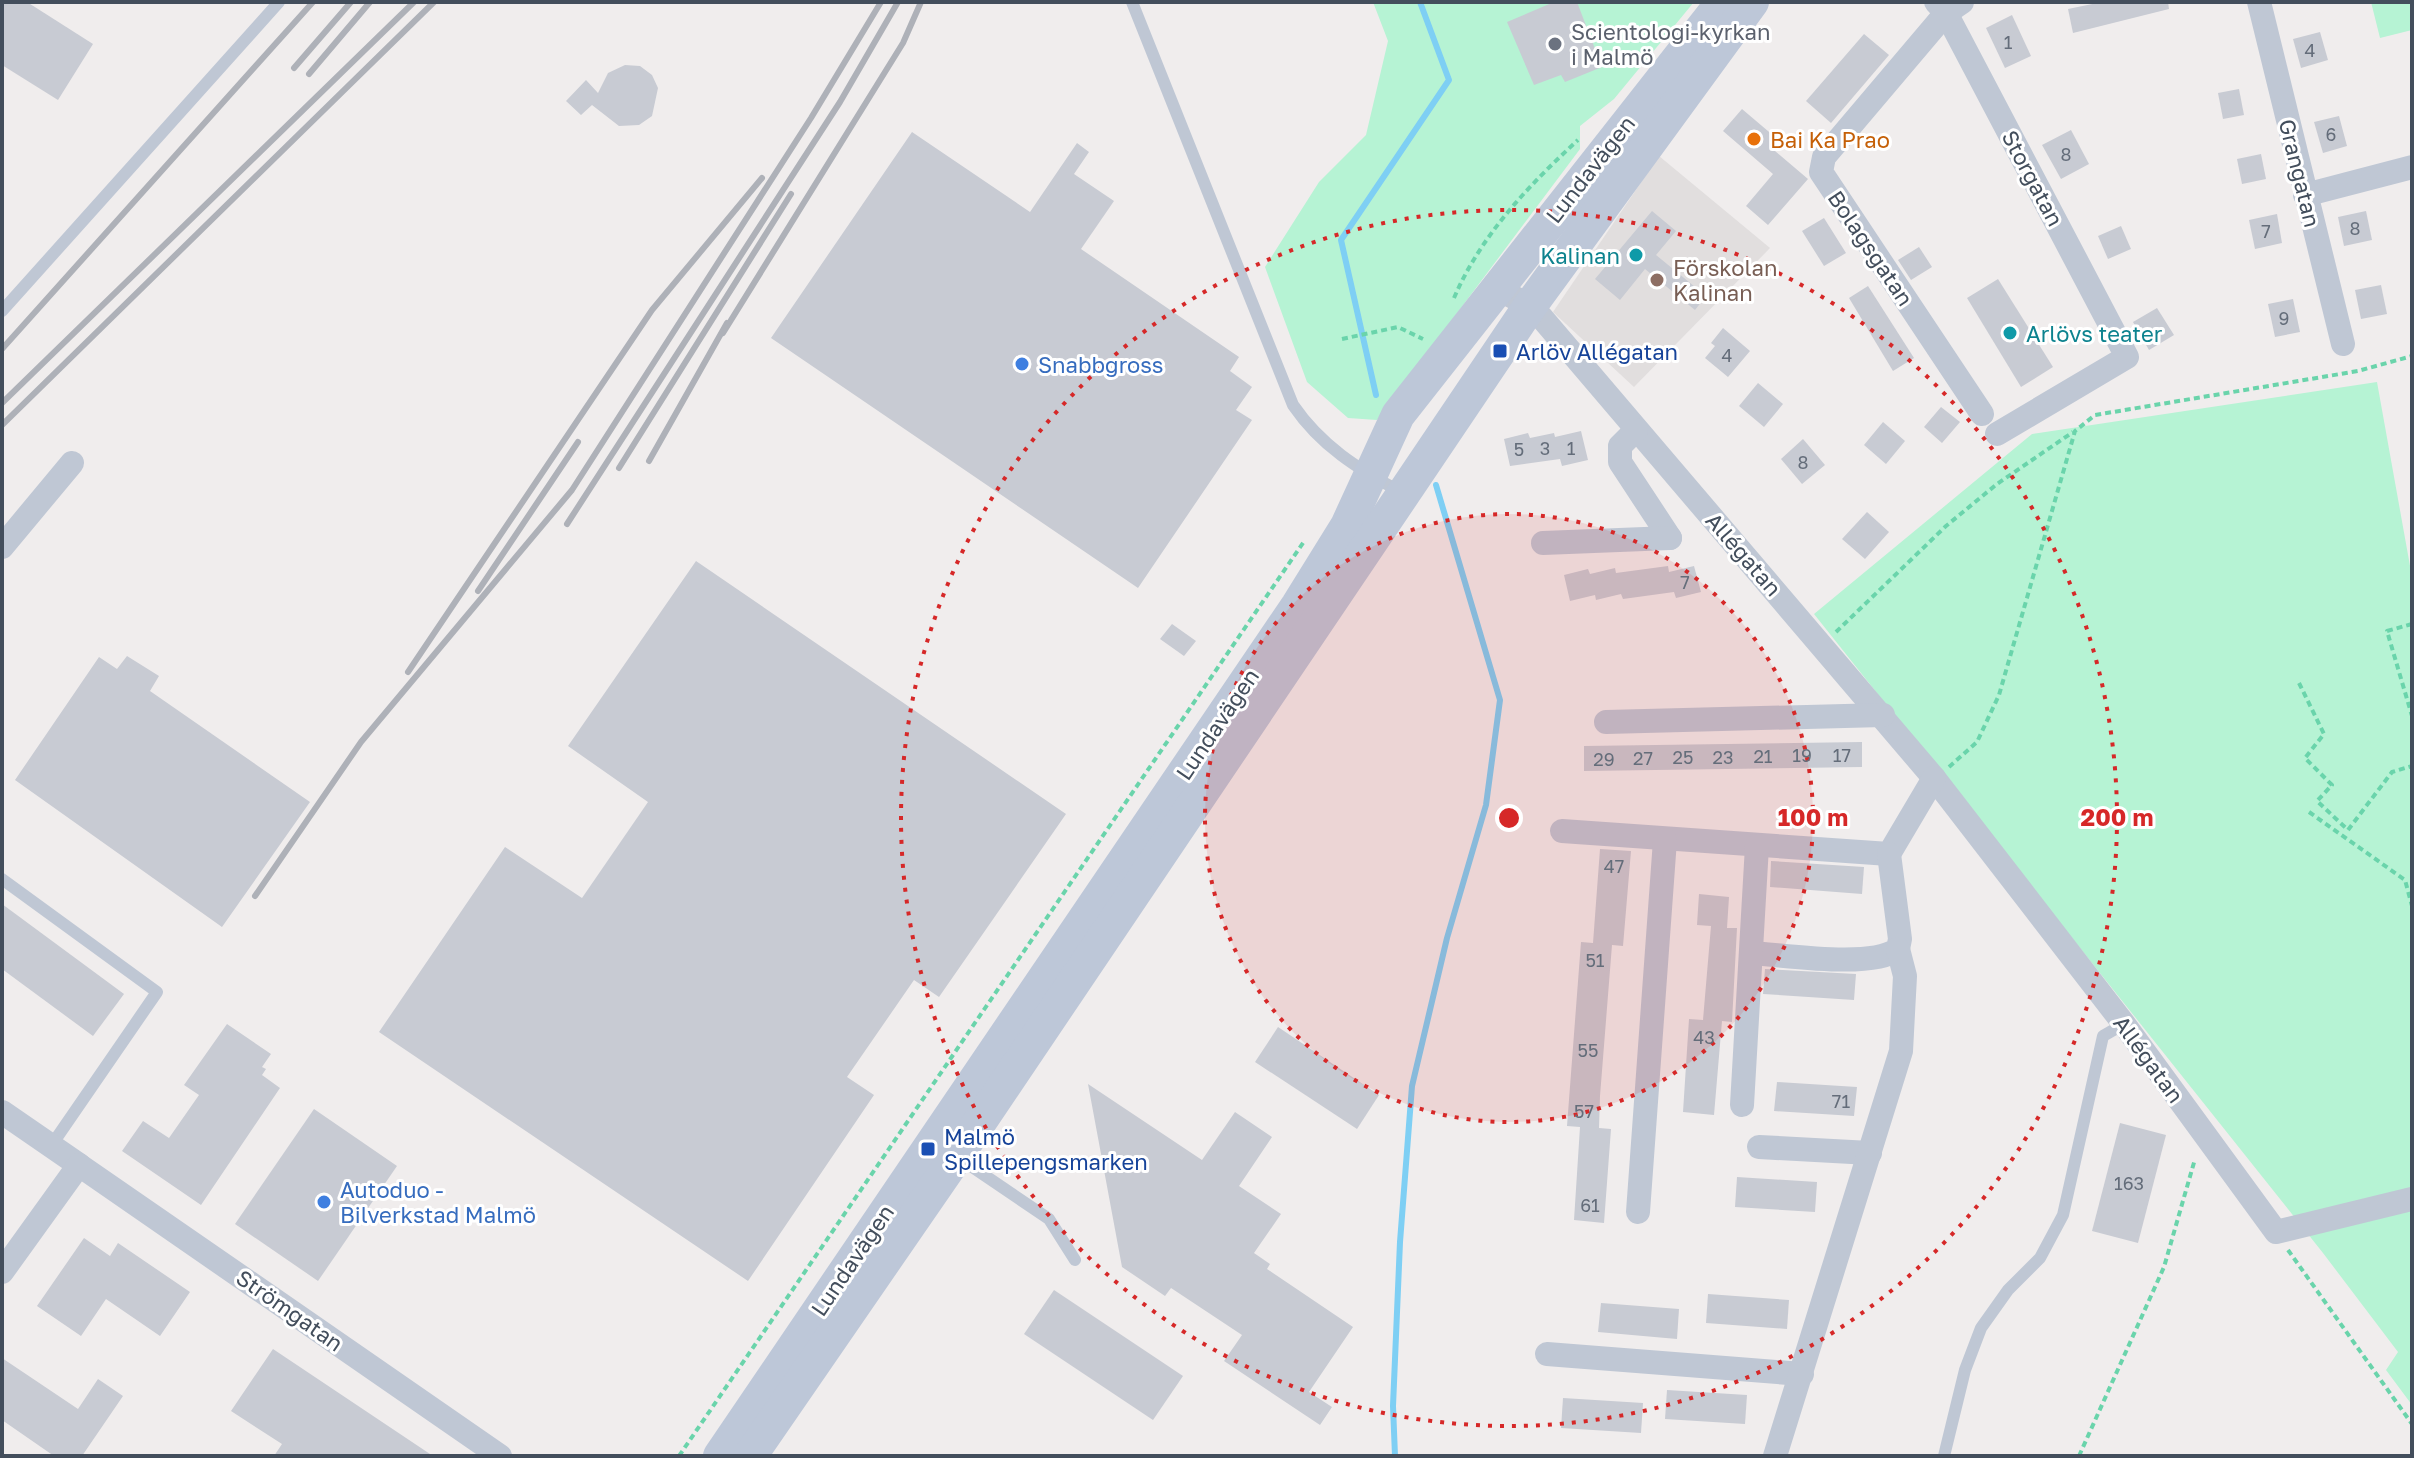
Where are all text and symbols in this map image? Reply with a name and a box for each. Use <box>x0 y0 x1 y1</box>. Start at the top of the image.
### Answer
place label: Scientologi-kyrkan i Malmö <box>1571 18 1771 70</box>
house number: 1 <box>2004 31 2013 53</box>
marker: Scientologi-kyrkan i Malmö <box>1546 35 1564 53</box>
house number: 4 <box>2305 39 2316 61</box>
street label: Lundavägen <box>1540 110 1640 228</box>
street label: Grangatan <box>2274 116 2326 230</box>
house number: 6 <box>2326 123 2336 145</box>
place label: Bai Ka Prao <box>1770 126 1890 153</box>
street label: Storgatan <box>1997 126 2069 230</box>
marker: Bai Ka Prao <box>1745 130 1763 148</box>
house number: 8 <box>2061 143 2071 165</box>
street label: Bolagsgatan <box>1823 185 1919 311</box>
house number: 8 <box>2350 217 2360 239</box>
house number: 7 <box>2261 220 2271 242</box>
place label: Kalinan <box>1540 242 1620 269</box>
marker: Kalinan <box>1627 246 1645 264</box>
place label: Förskolan Kalinan <box>1673 254 1778 306</box>
marker: Förskolan Kalinan <box>1648 271 1666 289</box>
house number: 9 <box>2279 307 2289 329</box>
place label: Arlövs teater <box>2026 320 2163 347</box>
marker: Arlövs teater <box>2001 324 2019 342</box>
place label: Arlöv Allégatan <box>1516 338 1678 365</box>
marker: Arlöv Allégatan <box>1491 342 1509 360</box>
house number: 4 <box>1722 344 1733 366</box>
place label: Snabbgross <box>1038 351 1164 378</box>
marker: Snabbgross <box>1013 355 1031 373</box>
house number: 3 <box>1540 437 1550 459</box>
house number: 1 <box>1567 437 1576 459</box>
house number: 5 <box>1514 438 1524 460</box>
house number: 8 <box>1798 451 1808 473</box>
street label: Allégatan <box>1701 507 1787 601</box>
house number: 7 <box>1680 571 1690 593</box>
street label: Lundavägen <box>1170 663 1264 785</box>
house number: 19 <box>1792 744 1812 766</box>
house number: 17 <box>1833 744 1851 766</box>
house number: 21 <box>1753 745 1773 767</box>
house number: 25 <box>1673 746 1693 768</box>
house number: 23 <box>1713 746 1733 768</box>
house number: 27 <box>1633 747 1653 769</box>
house number: 29 <box>1593 748 1615 770</box>
text: 100 m <box>1778 802 1848 831</box>
text: 200 m <box>2081 802 2153 831</box>
centre of rings <box>1495 804 1523 832</box>
house number: 47 <box>1604 855 1624 877</box>
house number: 51 <box>1585 949 1605 971</box>
street label: Allégatan <box>2108 1010 2190 1108</box>
house number: 43 <box>1693 1026 1715 1048</box>
house number: 55 <box>1578 1039 1598 1061</box>
house number: 71 <box>1832 1090 1850 1112</box>
house number: 57 <box>1574 1100 1594 1122</box>
place label: Malmö Spillepengsmarken <box>944 1123 1148 1175</box>
marker: Malmö Spillepengsmarken <box>919 1140 937 1158</box>
house number: 163 <box>2114 1172 2144 1194</box>
place label: Autoduo - Bilverkstad Malmö <box>340 1176 536 1228</box>
marker: Autoduo - Bilverkstad Malmö <box>315 1193 333 1211</box>
house number: 61 <box>1580 1194 1600 1216</box>
street label: Lundavägen <box>805 1199 899 1321</box>
street label: Strömgatan <box>231 1263 349 1357</box>

